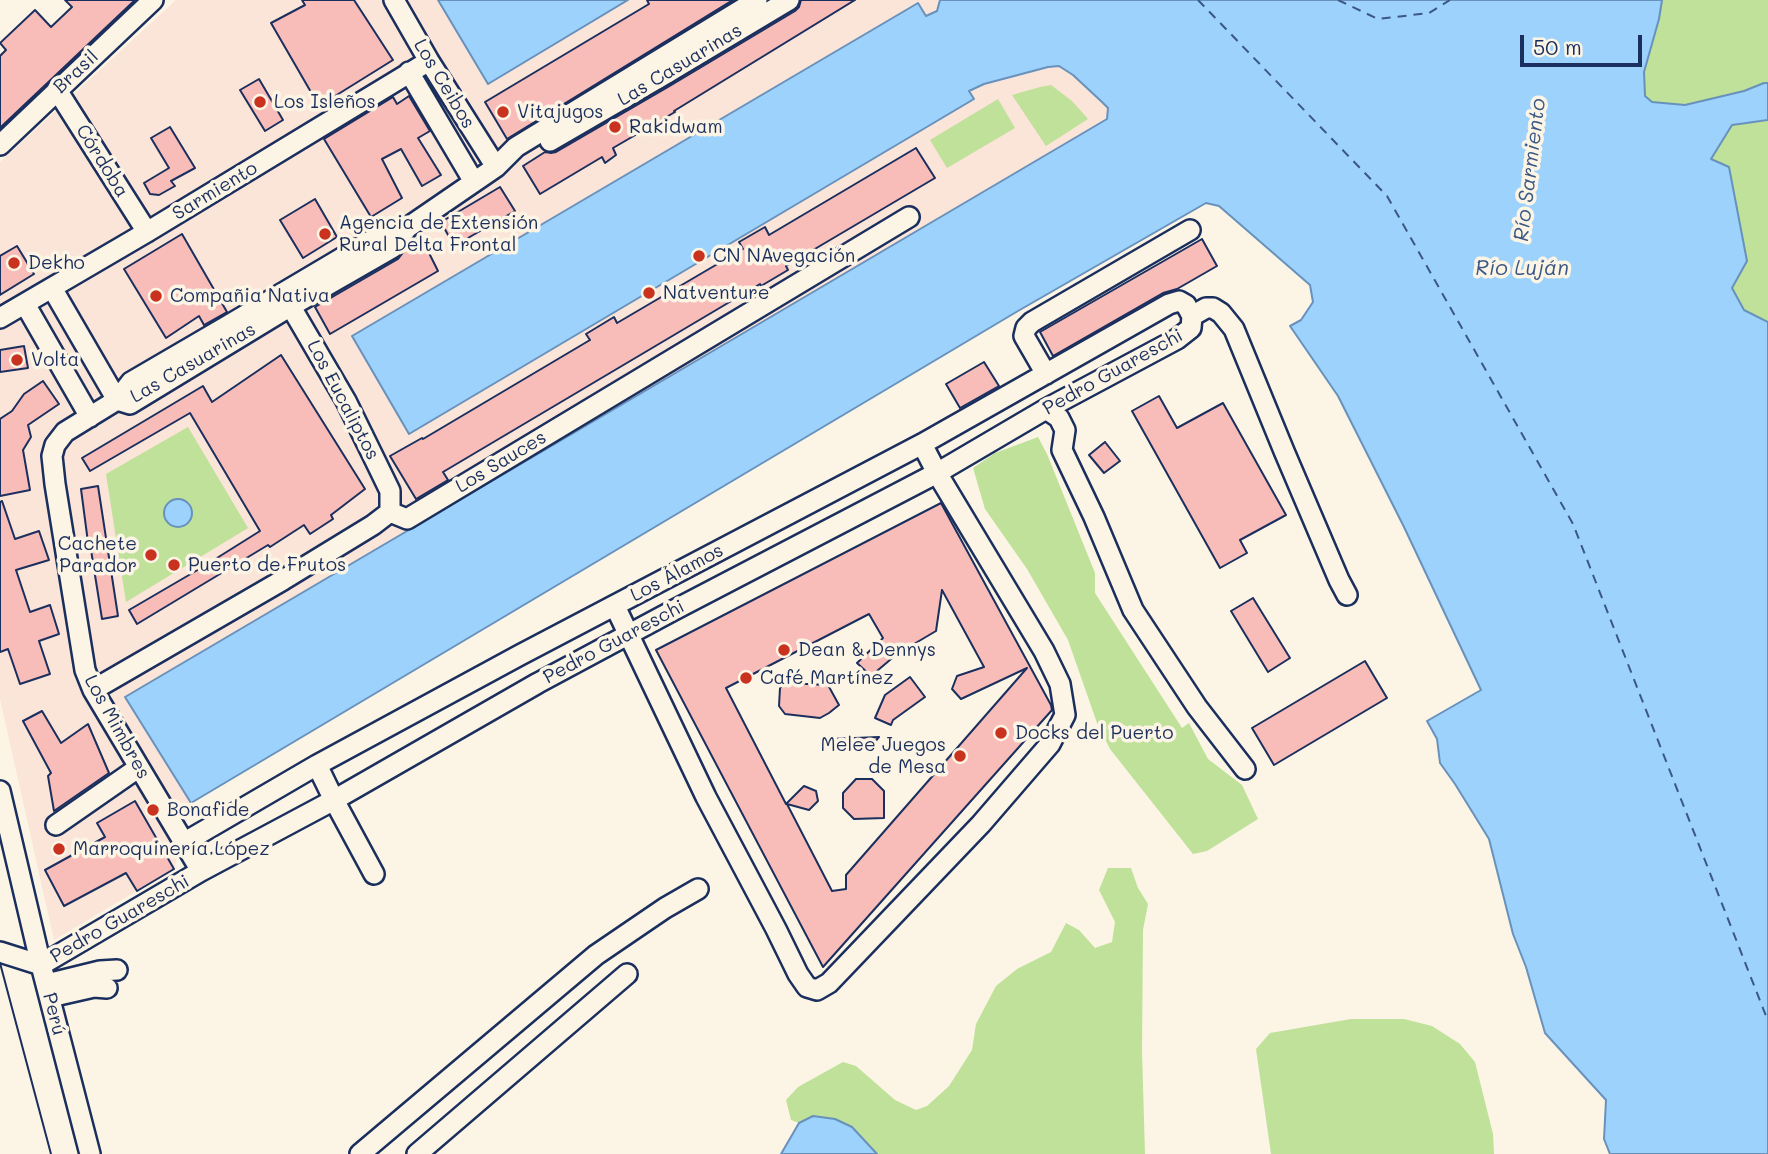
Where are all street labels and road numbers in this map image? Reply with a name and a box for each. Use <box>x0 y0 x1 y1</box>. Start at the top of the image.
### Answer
street label: Las Casuarinas <box>614 19 746 111</box>
street label: Los Ceibos <box>408 35 480 133</box>
street label: Brasil <box>49 46 103 98</box>
street label: Córdoba <box>71 120 133 202</box>
street label: Sarmiento <box>168 157 262 225</box>
street label: Las Casuarinas <box>126 318 260 408</box>
street label: Pedro Guareschi <box>1039 324 1187 420</box>
street label: Los Eucaliptos <box>302 336 384 464</box>
street label: Los Sauces <box>452 426 550 498</box>
street label: Los Álamos <box>627 539 727 607</box>
street label: Pedro Guareschi <box>539 595 689 689</box>
street label: Los Mimbres <box>79 671 155 783</box>
street label: Pedro Guareschi <box>46 870 194 968</box>
street label: Perú <box>38 990 70 1038</box>

